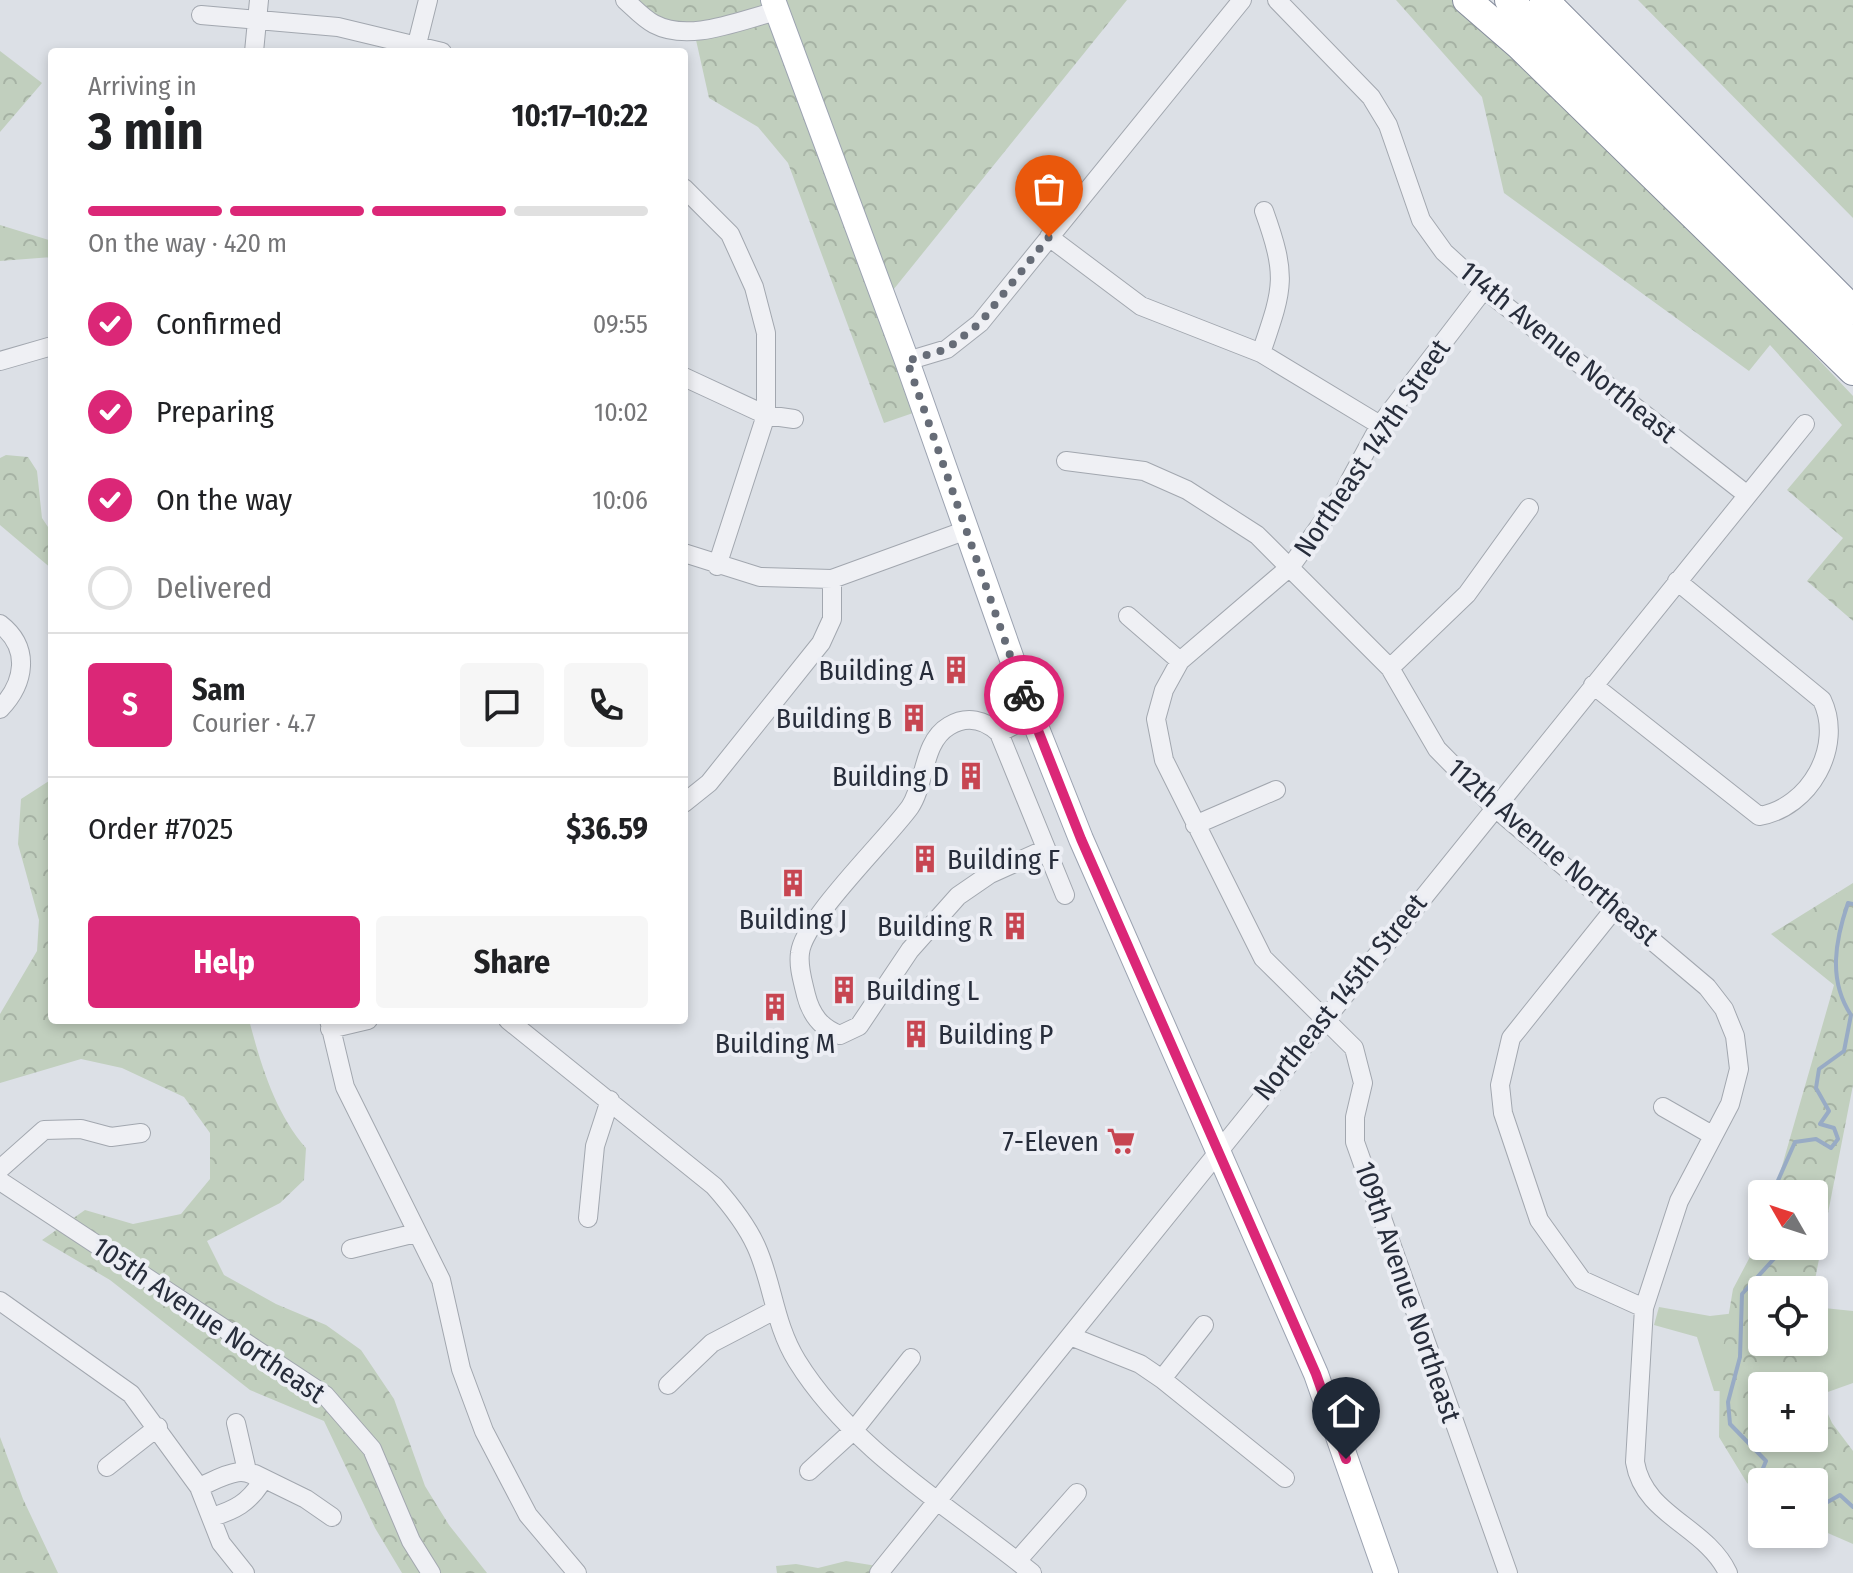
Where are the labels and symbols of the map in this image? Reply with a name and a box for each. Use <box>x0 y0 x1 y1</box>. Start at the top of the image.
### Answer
pin <box>1015 155 1083 237</box>
street label: 114th Avenue Northeast <box>1453 254 1684 450</box>
street label: Northeast 147th Street <box>1287 332 1457 563</box>
place label: Building A <box>818 654 934 687</box>
building icon: Building A <box>941 655 971 685</box>
courier <box>984 655 1064 735</box>
place label: Building B <box>776 702 892 735</box>
building icon: Building B <box>899 703 929 733</box>
street label: 112th Avenue Northeast <box>1441 751 1666 953</box>
place label: Building D <box>832 760 949 793</box>
building icon: Building D <box>956 761 986 791</box>
place label: Building F <box>947 843 1060 876</box>
building icon: Building F <box>910 844 940 874</box>
building icon: Building J <box>778 868 808 898</box>
street label: Northeast 145th Street <box>1246 886 1434 1107</box>
place label: Building J <box>739 903 847 936</box>
place label: Building R <box>877 910 993 943</box>
building icon: Building R <box>1000 911 1030 941</box>
place label: Building L <box>866 974 980 1007</box>
building icon: Building L <box>829 975 859 1005</box>
building icon: Building M <box>760 992 790 1022</box>
place label: Building P <box>938 1018 1053 1051</box>
building icon: Building P <box>901 1019 931 1049</box>
place label: Building M <box>715 1027 835 1060</box>
place label: 7-Eleven <box>1002 1125 1099 1158</box>
supermarket icon: 7-Eleven <box>1106 1126 1136 1156</box>
street label: 109th Avenue Northeast <box>1348 1157 1468 1428</box>
north arrow <box>1748 1180 1828 1260</box>
street label: 105th Avenue Northeast <box>87 1230 332 1410</box>
pin <box>1312 1377 1380 1459</box>

